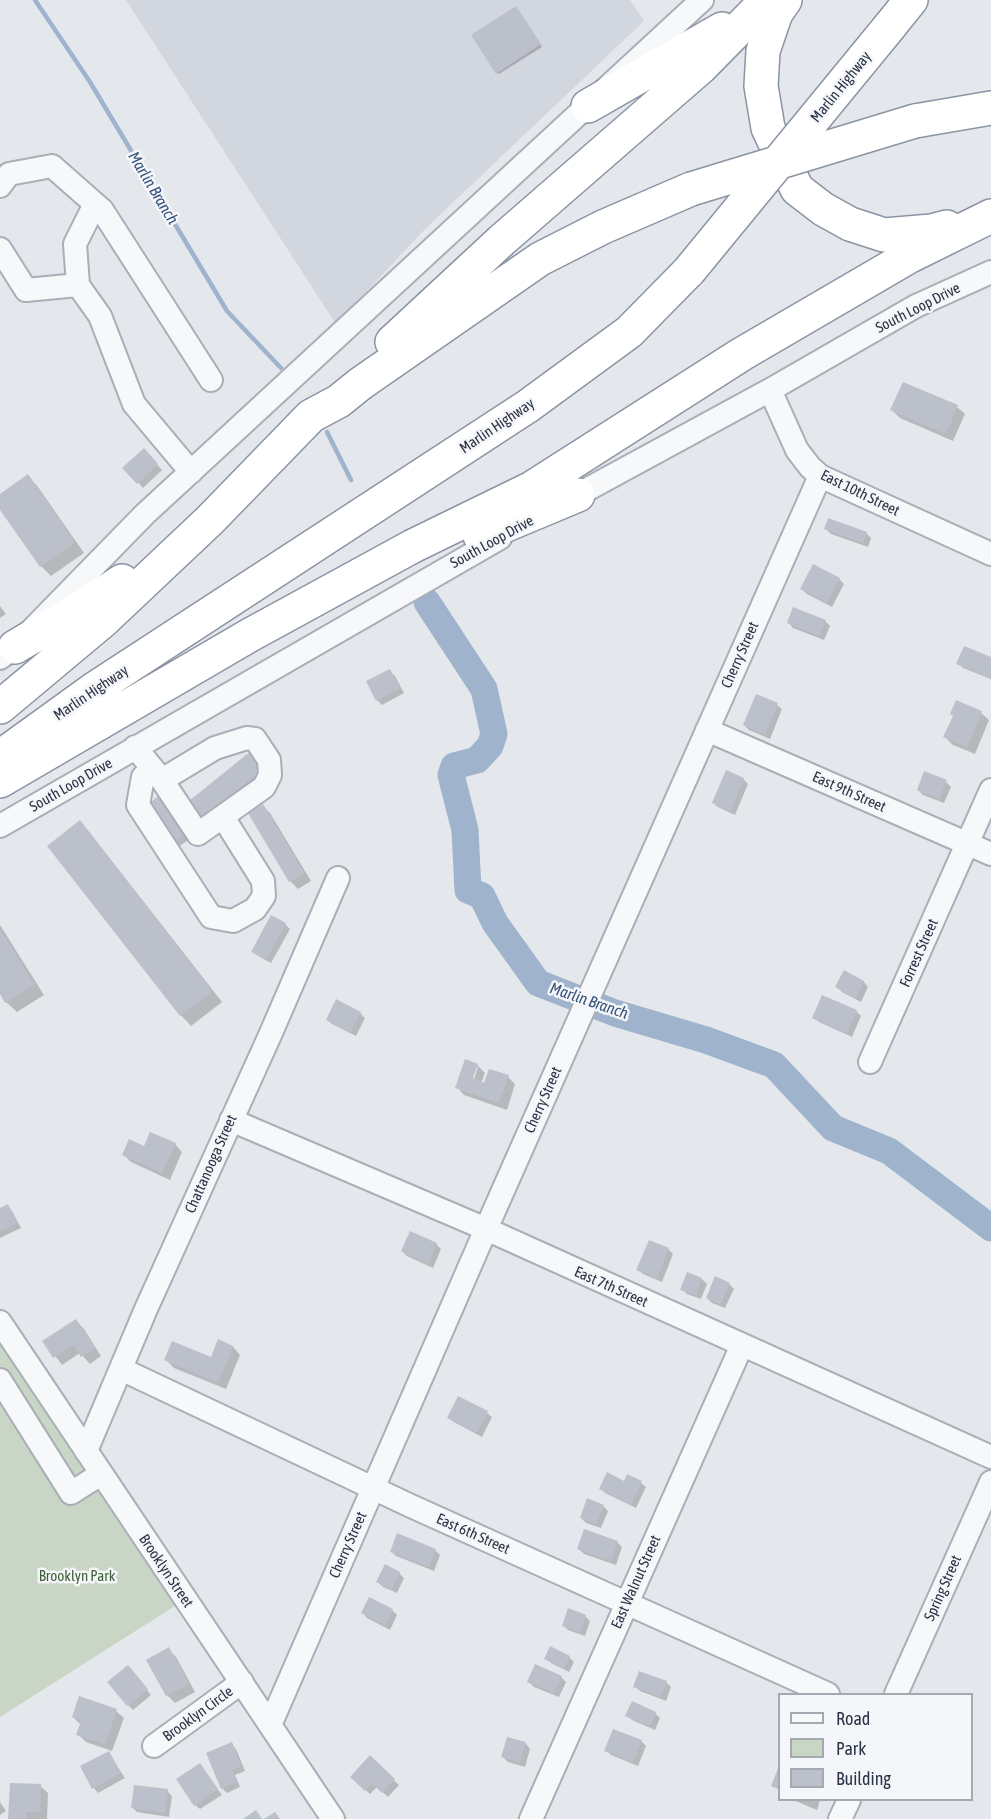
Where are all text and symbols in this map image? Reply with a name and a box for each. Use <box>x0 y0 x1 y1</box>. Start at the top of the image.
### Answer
street label: Marlin Highway <box>807 48 875 126</box>
water label: Marlin Branch <box>124 148 182 228</box>
street label: South Loop Drive <box>873 279 963 337</box>
street label: Marlin Highway <box>456 394 538 458</box>
street label: East 10th Street <box>818 466 902 520</box>
street label: South Loop Drive <box>447 512 537 572</box>
street label: Cherry Street <box>717 619 763 691</box>
street label: Marlin Highway <box>50 661 132 725</box>
street label: South Loop Drive <box>26 754 116 816</box>
street label: East 9th Street <box>809 768 889 816</box>
street label: Forrest Street <box>896 916 942 990</box>
water label: Marlin Branch <box>547 979 631 1023</box>
street label: Cherry Street <box>520 1064 566 1136</box>
street label: Chattanooga Street <box>181 1112 241 1216</box>
street label: East 7th Street <box>571 1263 651 1311</box>
street label: Cherry Street <box>325 1509 371 1581</box>
street label: East 6th Street <box>433 1510 513 1558</box>
street label: Brooklyn Street <box>135 1531 197 1611</box>
street label: East Walnut Street <box>607 1533 665 1631</box>
street label: Spring Street <box>921 1552 965 1624</box>
park label: Brooklyn Park <box>39 1567 115 1585</box>
street label: Brooklyn Circle <box>159 1683 237 1745</box>
legend <box>778 1693 973 1801</box>
text: Road <box>836 1708 870 1729</box>
text: Park <box>836 1738 866 1759</box>
text: Building <box>836 1768 891 1789</box>

